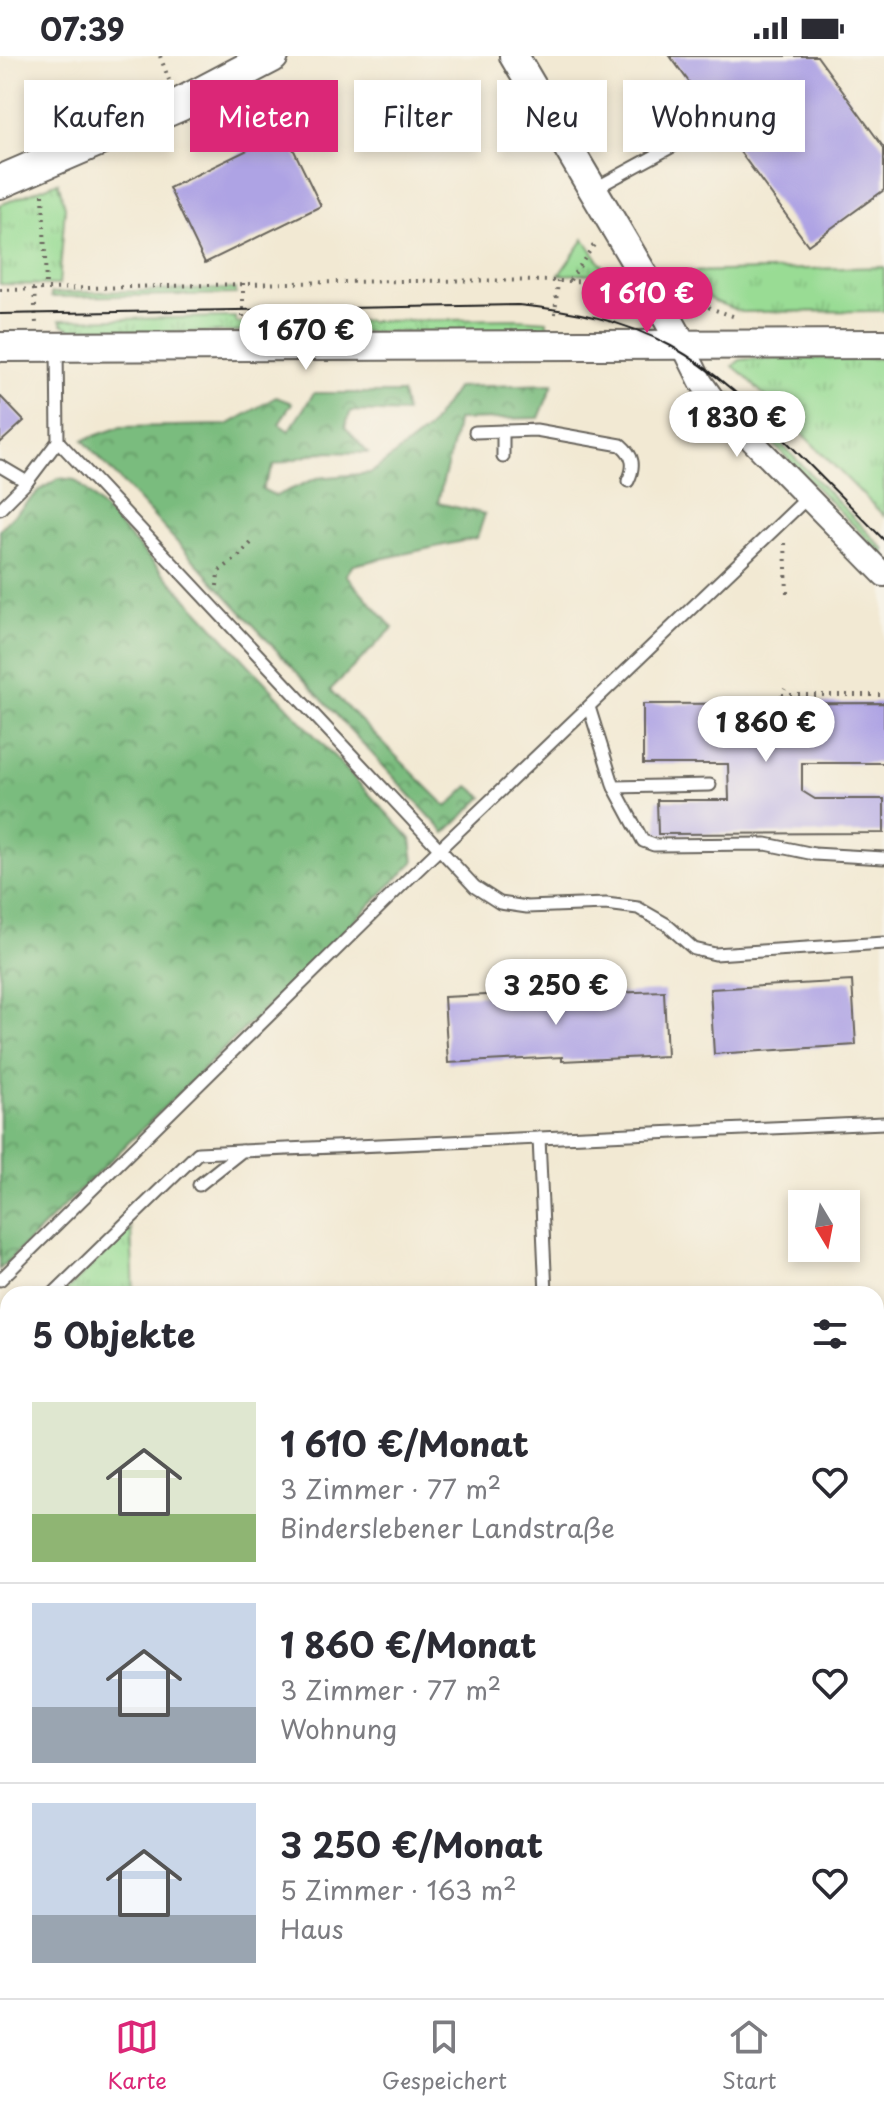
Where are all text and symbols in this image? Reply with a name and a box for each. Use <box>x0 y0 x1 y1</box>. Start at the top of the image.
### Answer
text: 07:39 <box>40 6 125 51</box>
chip: Kaufen <box>24 80 174 152</box>
chip: Mieten <box>190 80 338 152</box>
chip: Filter <box>354 80 481 152</box>
chip: Neu <box>497 80 607 152</box>
chip: Wohnung <box>623 80 805 152</box>
pin: 1 610 € <box>573 267 721 335</box>
text: 1 610 € <box>600 273 694 312</box>
pin: 1 670 € <box>232 304 380 372</box>
text: 1 670 € <box>257 310 355 349</box>
pin: 1 830 € <box>663 391 811 459</box>
text: 1 830 € <box>687 397 787 436</box>
pin: 1 860 € <box>692 696 840 764</box>
text: 1 860 € <box>716 702 816 741</box>
pin: 3 250 € <box>482 959 630 1027</box>
text: 3 250 € <box>503 965 609 1004</box>
north arrow <box>788 1190 860 1262</box>
map controls <box>788 1190 860 1262</box>
text: 5 Objekte <box>32 1308 195 1360</box>
icon: filters <box>808 1312 852 1356</box>
text: 1 610 €/Monat <box>280 1417 529 1469</box>
icon: home <box>96 1434 192 1530</box>
icon: heart <box>808 1460 852 1504</box>
text: 3 Zimmer · 77 m² <box>280 1469 501 1508</box>
text: Binderslebener Landstraße <box>280 1508 615 1547</box>
text: 1 860 €/Monat <box>280 1618 537 1670</box>
icon: home <box>96 1635 192 1731</box>
icon: heart <box>808 1661 852 1705</box>
text: 3 Zimmer · 77 m² <box>280 1670 501 1709</box>
text: Wohnung <box>280 1709 397 1748</box>
text: 3 250 €/Monat <box>280 1818 543 1870</box>
icon: home <box>96 1835 192 1931</box>
icon: heart <box>808 1861 852 1905</box>
text: 5 Zimmer · 163 m² <box>280 1870 517 1909</box>
text: Haus <box>280 1909 344 1948</box>
tab: Karte <box>107 2015 167 2096</box>
tab: Gespeichert <box>382 2015 507 2096</box>
tab: Start <box>722 2015 777 2096</box>

